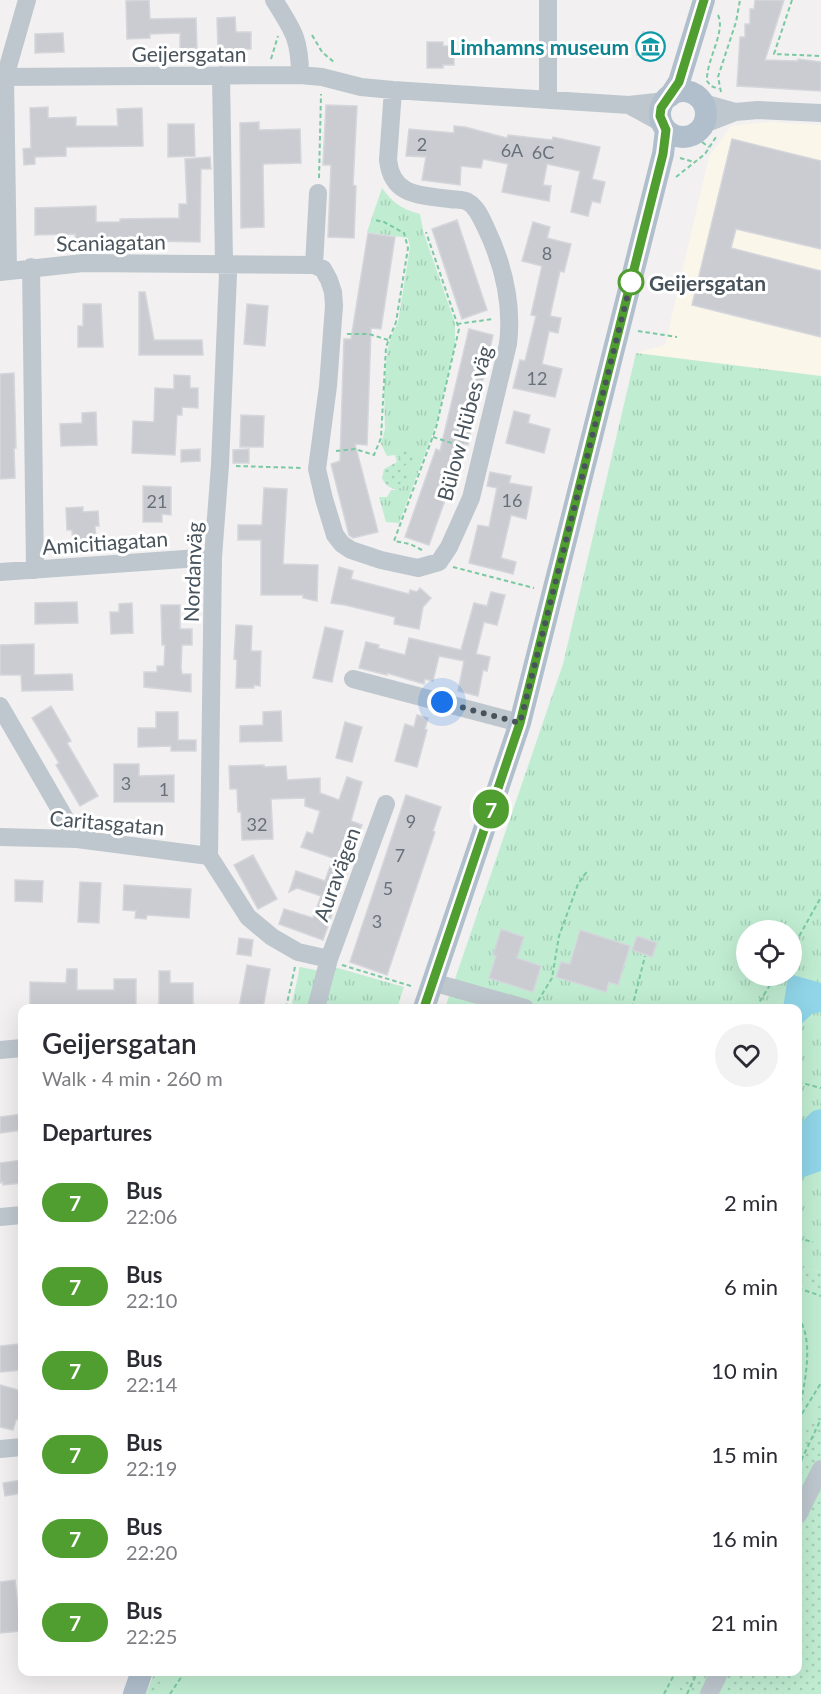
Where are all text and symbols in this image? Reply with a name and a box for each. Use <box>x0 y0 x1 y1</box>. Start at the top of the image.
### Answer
museum icon: Limhamns museum <box>634 30 666 62</box>
place label: Limhamns museum <box>450 34 629 59</box>
street label: Geijersgatan <box>132 41 247 66</box>
house number: 2 <box>417 133 427 155</box>
house number: 6A <box>501 139 524 161</box>
house number: 6C <box>532 141 554 163</box>
street label: Scaniagatan <box>56 229 166 255</box>
house number: 8 <box>542 242 552 264</box>
marker: Geijersgatan <box>618 269 644 295</box>
place label: Geijersgatan <box>649 270 766 295</box>
street label: Bülow Hübes väg <box>431 343 497 503</box>
house number: 12 <box>527 367 547 389</box>
house number: 16 <box>502 489 522 511</box>
house number: 21 <box>147 490 167 512</box>
street label: Nordanväg <box>178 521 206 623</box>
street label: Amicitiagatan <box>41 525 169 559</box>
your location <box>427 687 457 717</box>
house number: 3 <box>121 772 131 794</box>
house number: 1 <box>159 778 169 800</box>
line badge: 7 <box>472 790 510 828</box>
text: 7 <box>485 797 497 822</box>
street label: Caritasgatan <box>49 805 165 839</box>
house number: 9 <box>406 810 416 832</box>
house number: 32 <box>247 813 267 835</box>
street label: Auravägen <box>308 824 364 924</box>
house number: 7 <box>395 844 405 866</box>
house number: 5 <box>383 877 393 899</box>
house number: 3 <box>372 910 382 932</box>
map controls <box>736 920 802 986</box>
button: locate <box>736 920 802 986</box>
button: heart <box>715 1024 778 1087</box>
text: Geijersgatan <box>42 1026 197 1060</box>
text: Walk · 4 min · 260 m <box>42 1066 223 1090</box>
text: Departures <box>42 1119 152 1146</box>
text: Bus <box>126 1177 162 1204</box>
text: 2 min <box>724 1189 778 1216</box>
text: 7 <box>69 1190 81 1215</box>
text: 22:06 <box>126 1204 177 1228</box>
text: Bus <box>126 1261 162 1288</box>
text: 6 min <box>724 1273 778 1300</box>
text: 7 <box>69 1274 81 1299</box>
text: 22:10 <box>126 1288 177 1312</box>
text: Bus <box>126 1345 162 1372</box>
text: 10 min <box>711 1357 778 1384</box>
text: 7 <box>69 1358 81 1383</box>
text: 22:14 <box>126 1372 177 1396</box>
text: Bus <box>126 1429 162 1456</box>
text: 15 min <box>711 1441 778 1468</box>
text: 7 <box>69 1442 81 1467</box>
text: 22:19 <box>126 1456 177 1480</box>
text: Bus <box>126 1513 162 1540</box>
text: 16 min <box>711 1525 778 1552</box>
text: 7 <box>69 1526 81 1551</box>
text: 22:20 <box>126 1540 177 1564</box>
text: Bus <box>126 1597 162 1624</box>
text: 21 min <box>711 1609 778 1636</box>
text: 7 <box>69 1610 81 1635</box>
text: 22:25 <box>126 1624 177 1648</box>

